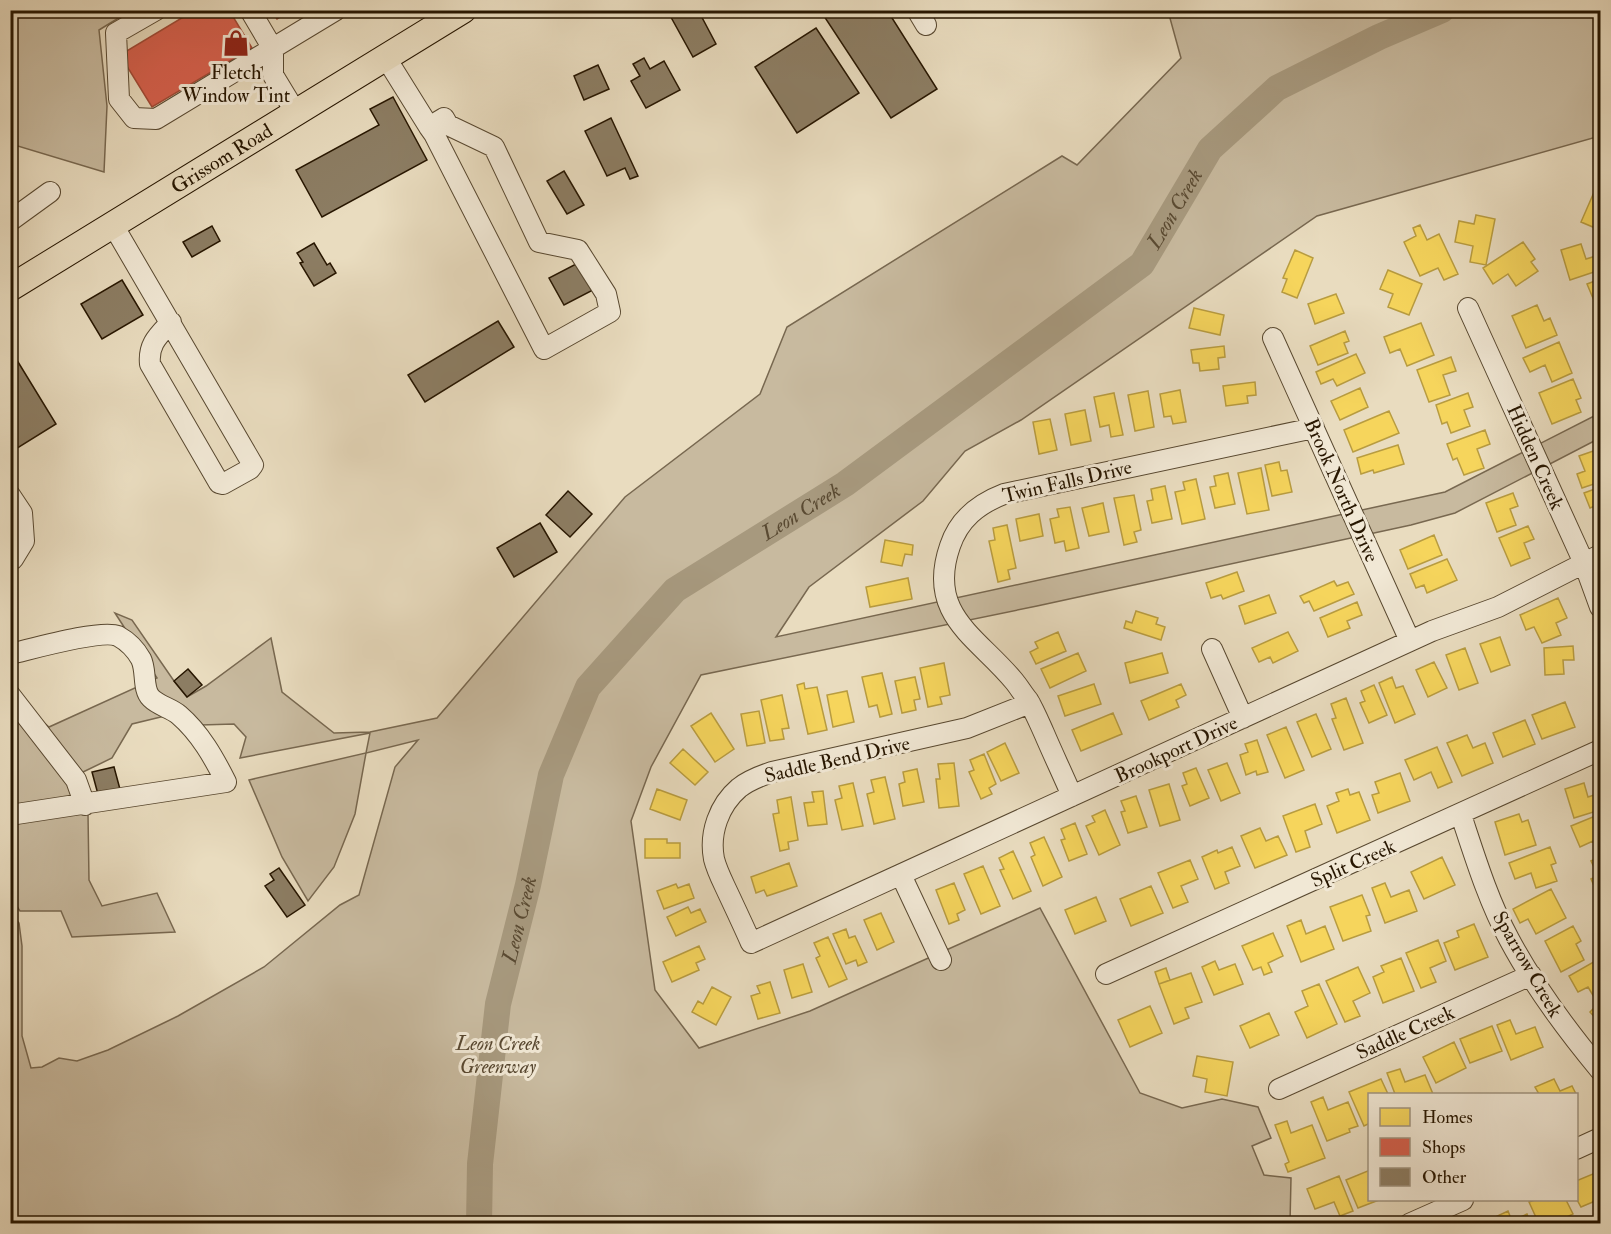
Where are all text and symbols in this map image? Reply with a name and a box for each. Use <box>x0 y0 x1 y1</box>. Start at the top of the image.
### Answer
shop icon: Fletch Window Tint <box>221 28 251 58</box>
place label: Fletch Window Tint <box>181 60 291 108</box>
street label: Grissom Road <box>166 118 277 199</box>
water label: Leon Creek <box>1140 164 1209 255</box>
street label: Hidden Creek <box>1501 401 1570 514</box>
street label: Brook North Drive <box>1299 414 1384 566</box>
street label: Twin Falls Drive <box>1000 454 1134 509</box>
water label: Leon Creek <box>755 477 846 548</box>
street label: Brookport Drive <box>1111 710 1242 790</box>
street label: Saddle Bend Drive <box>762 731 912 788</box>
street label: Split Creek <box>1307 834 1400 894</box>
water label: Leon Creek <box>496 874 543 967</box>
street label: Sparrow Creek <box>1486 907 1568 1023</box>
street label: Saddle Creek <box>1352 1000 1459 1065</box>
park label: Leon Creek Greenway <box>455 1031 540 1079</box>
legend <box>1368 1093 1578 1201</box>
text: Homes <box>1422 1106 1473 1129</box>
text: Shops <box>1422 1136 1465 1159</box>
text: Other <box>1422 1166 1466 1189</box>

